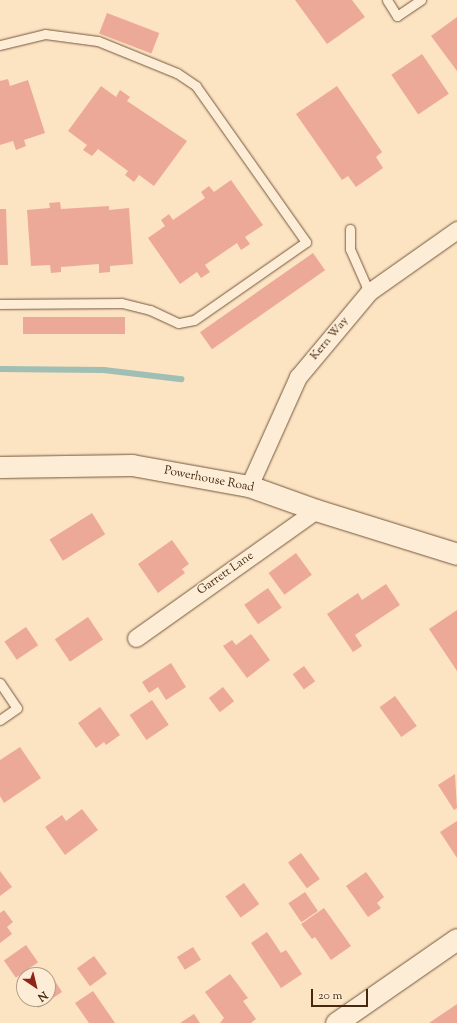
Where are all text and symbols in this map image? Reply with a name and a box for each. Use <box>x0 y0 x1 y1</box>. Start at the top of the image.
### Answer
street label: Kern Way <box>308 315 352 363</box>
street label: Powerhouse Road <box>163 464 255 496</box>
street label: Garrett Lane <box>195 549 257 599</box>
north arrow <box>16 967 56 1007</box>
scale bar <box>313 981 370 1007</box>
text: N <box>34 987 50 1005</box>
text: 20 m <box>318 987 342 1005</box>

